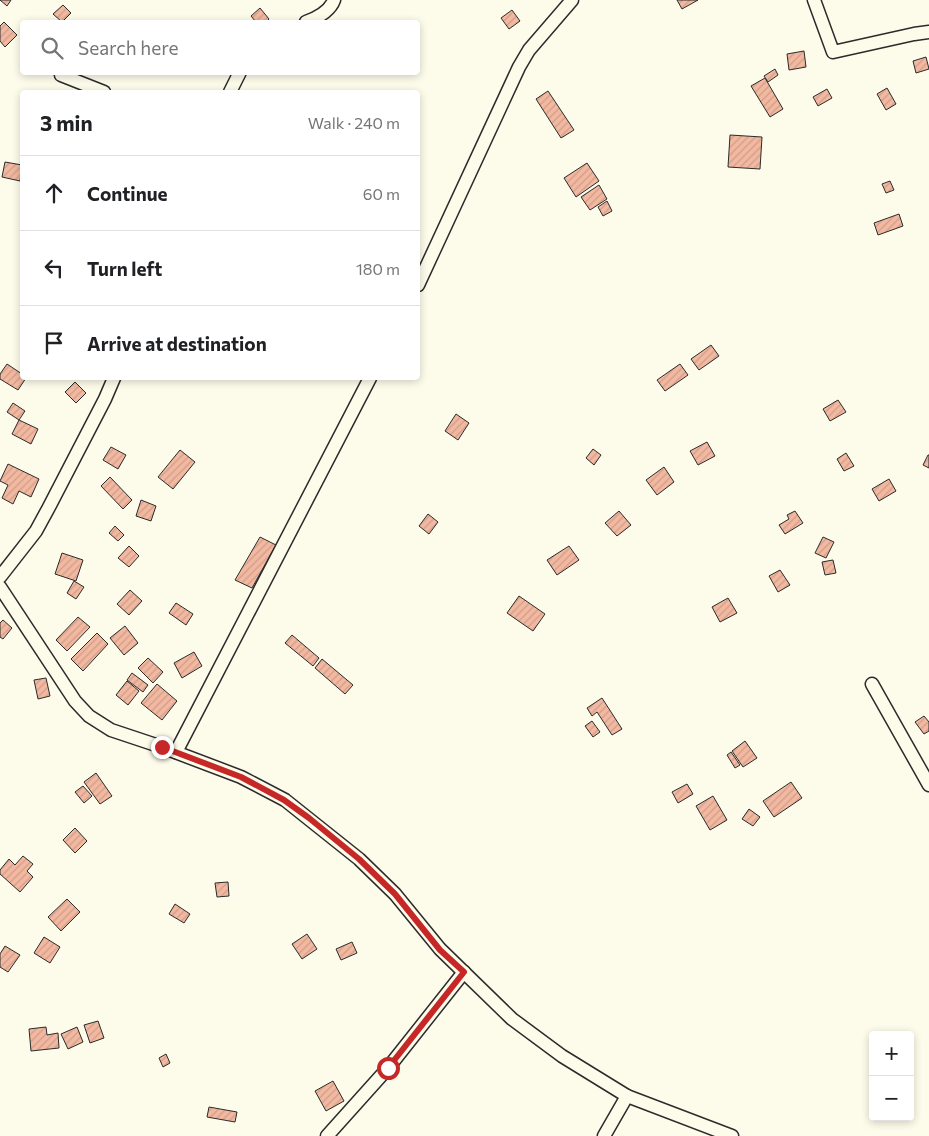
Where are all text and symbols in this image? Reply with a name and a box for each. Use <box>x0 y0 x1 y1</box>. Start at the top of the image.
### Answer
search box <box>20 20 420 75</box>
icon: search <box>38 34 66 62</box>
text: Search here <box>78 36 178 59</box>
text: 3 min <box>40 110 93 135</box>
text: Walk · 240 m <box>308 113 400 132</box>
icon: ahead <box>40 179 68 207</box>
text: Continue <box>87 182 167 205</box>
text: 60 m <box>363 184 400 203</box>
icon: left <box>40 254 68 282</box>
text: Turn left <box>87 257 162 280</box>
text: 180 m <box>356 259 400 278</box>
icon: arrive <box>40 329 68 357</box>
text: Arrive at destination <box>87 332 267 355</box>
route end <box>151 736 174 759</box>
map controls <box>869 1031 914 1121</box>
button: + <box>869 1031 914 1076</box>
route start <box>377 1057 400 1080</box>
button: − <box>869 1076 914 1121</box>

